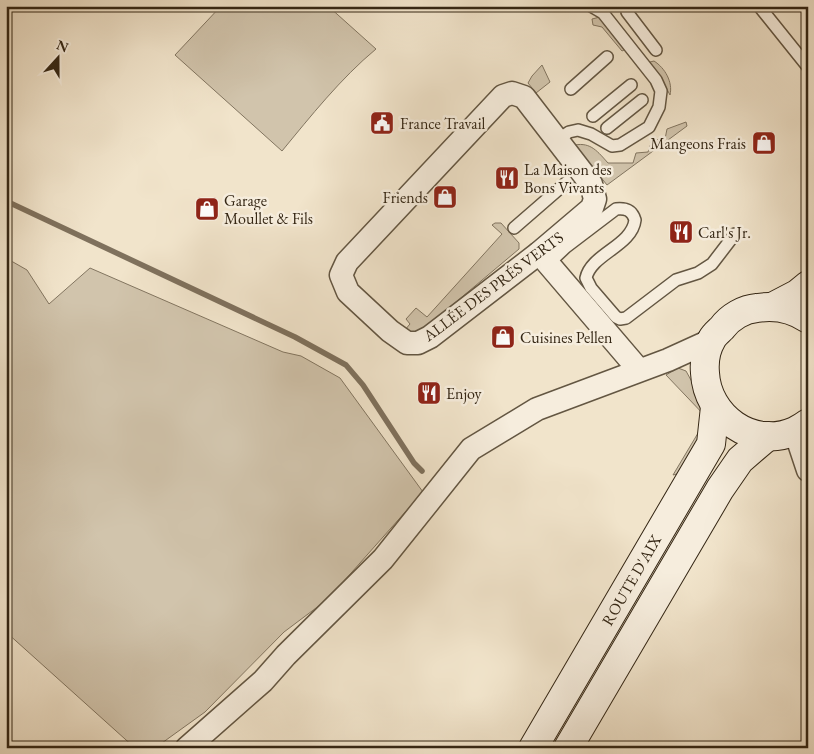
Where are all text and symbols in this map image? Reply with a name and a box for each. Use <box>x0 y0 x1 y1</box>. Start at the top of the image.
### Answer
north arrow <box>32 32 82 82</box>
text: N <box>54 35 72 57</box>
public building icon: France Travail <box>369 110 395 136</box>
place label: France Travail <box>400 113 486 134</box>
shop icon: Mangeons Frais <box>751 130 777 156</box>
place label: Mangeons Frais <box>650 133 746 154</box>
place label: La Maison des Bons Vivants <box>524 159 612 198</box>
restaurant icon: La Maison des Bons Vivants <box>494 165 520 191</box>
shop icon: Friends <box>432 184 458 210</box>
place label: Friends <box>383 187 428 208</box>
place label: Garage Moullet & Fils <box>224 190 313 229</box>
shop icon: Garage Moullet & Fils <box>194 196 220 222</box>
restaurant icon: Carl's Jr. <box>668 219 694 245</box>
place label: Carl's Jr. <box>698 222 751 243</box>
street label: ALLÉE DES PRÉS VERTS <box>418 227 568 347</box>
shop icon: Cuisines Pellen <box>490 324 516 350</box>
place label: Cuisines Pellen <box>520 327 613 348</box>
restaurant icon: Enjoy <box>416 380 442 406</box>
place label: Enjoy <box>446 383 483 404</box>
street label: ROUTE D'AIX <box>597 530 666 629</box>

